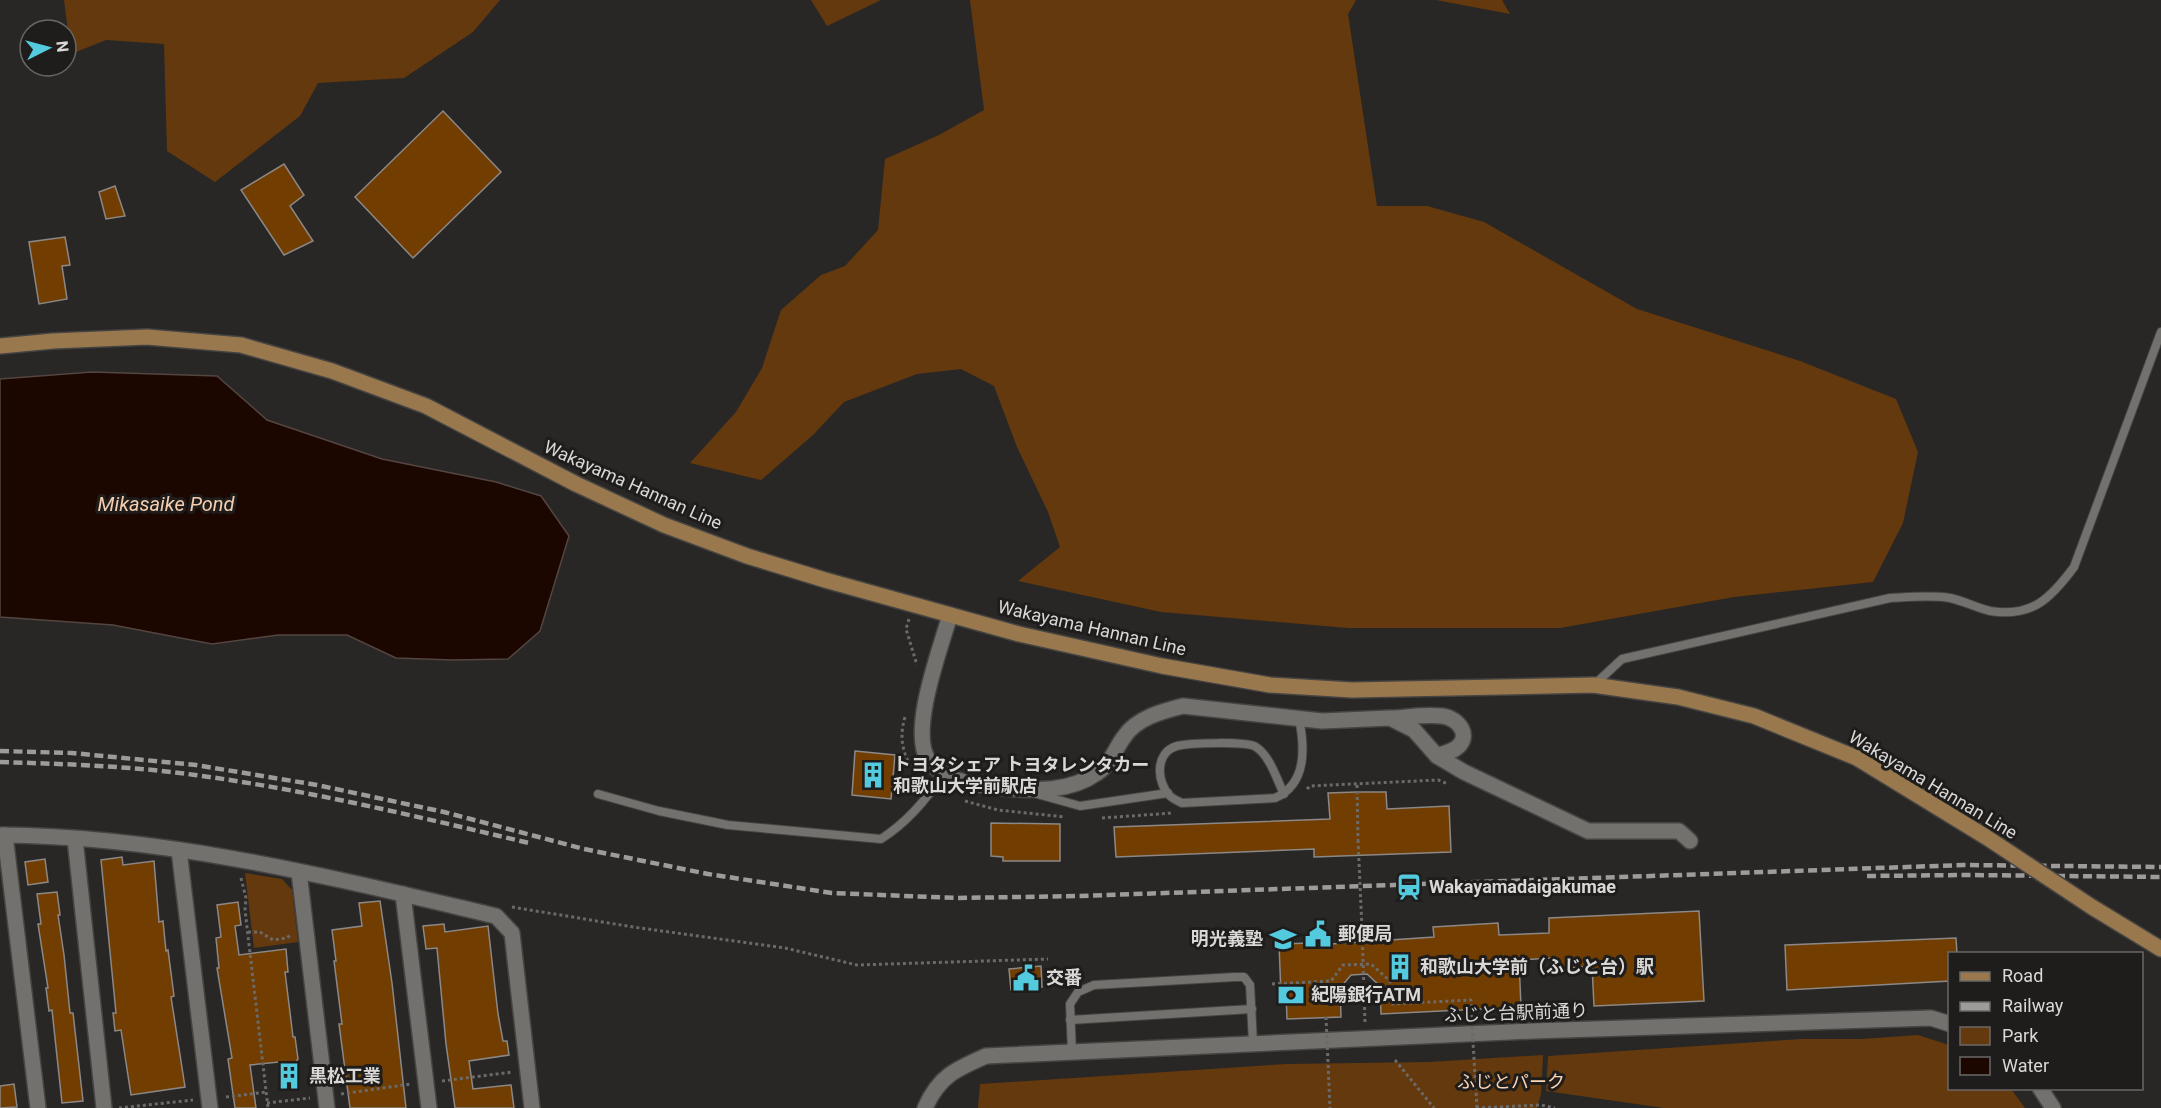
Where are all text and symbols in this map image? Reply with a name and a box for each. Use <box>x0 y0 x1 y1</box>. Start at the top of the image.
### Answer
north arrow <box>18 18 78 78</box>
text: N <box>52 40 72 53</box>
street label: Wakayama Hannan Line <box>541 436 726 533</box>
water label: Mikasaike Pond <box>98 492 236 516</box>
street label: Wakayama Hannan Line <box>996 596 1188 659</box>
street label: Wakayama Hannan Line <box>1845 726 2021 843</box>
place label: トヨタシェア トヨタレンタカー 和歌山大学前駅店 <box>893 754 1149 796</box>
building icon: トヨタシェア トヨタレンタカー 和歌山大学前駅店 <box>858 760 888 790</box>
station icon: Wakayamadaigakumae <box>1394 872 1424 902</box>
place label: Wakayamadaigakumae <box>1429 876 1616 897</box>
public building icon: 郵便局 <box>1303 919 1333 949</box>
place label: 郵便局 <box>1338 923 1392 944</box>
school or university icon: 明光義塾 <box>1268 924 1298 954</box>
place label: 明光義塾 <box>1191 928 1263 949</box>
building icon: 和歌山大学前（ふじと台）駅 <box>1385 952 1415 982</box>
legend <box>1948 952 2143 1090</box>
place label: 和歌山大学前（ふじと台）駅 <box>1420 956 1654 977</box>
public building icon: 交番 <box>1011 963 1041 993</box>
text: Road <box>2002 965 2043 986</box>
place label: 交番 <box>1046 967 1082 988</box>
bank icon: 紀陽銀行ATM <box>1276 980 1306 1010</box>
place label: 紀陽銀行ATM <box>1311 984 1421 1005</box>
text: Railway <box>2002 995 2064 1016</box>
street label: ふじと台駅前通り <box>1444 999 1588 1026</box>
text: Park <box>2002 1025 2039 1046</box>
text: Water <box>2002 1055 2049 1076</box>
building icon: 黒松工業 <box>274 1061 304 1091</box>
place label: 黒松工業 <box>309 1065 381 1086</box>
park label: ふじとパーク <box>1457 1071 1565 1092</box>

